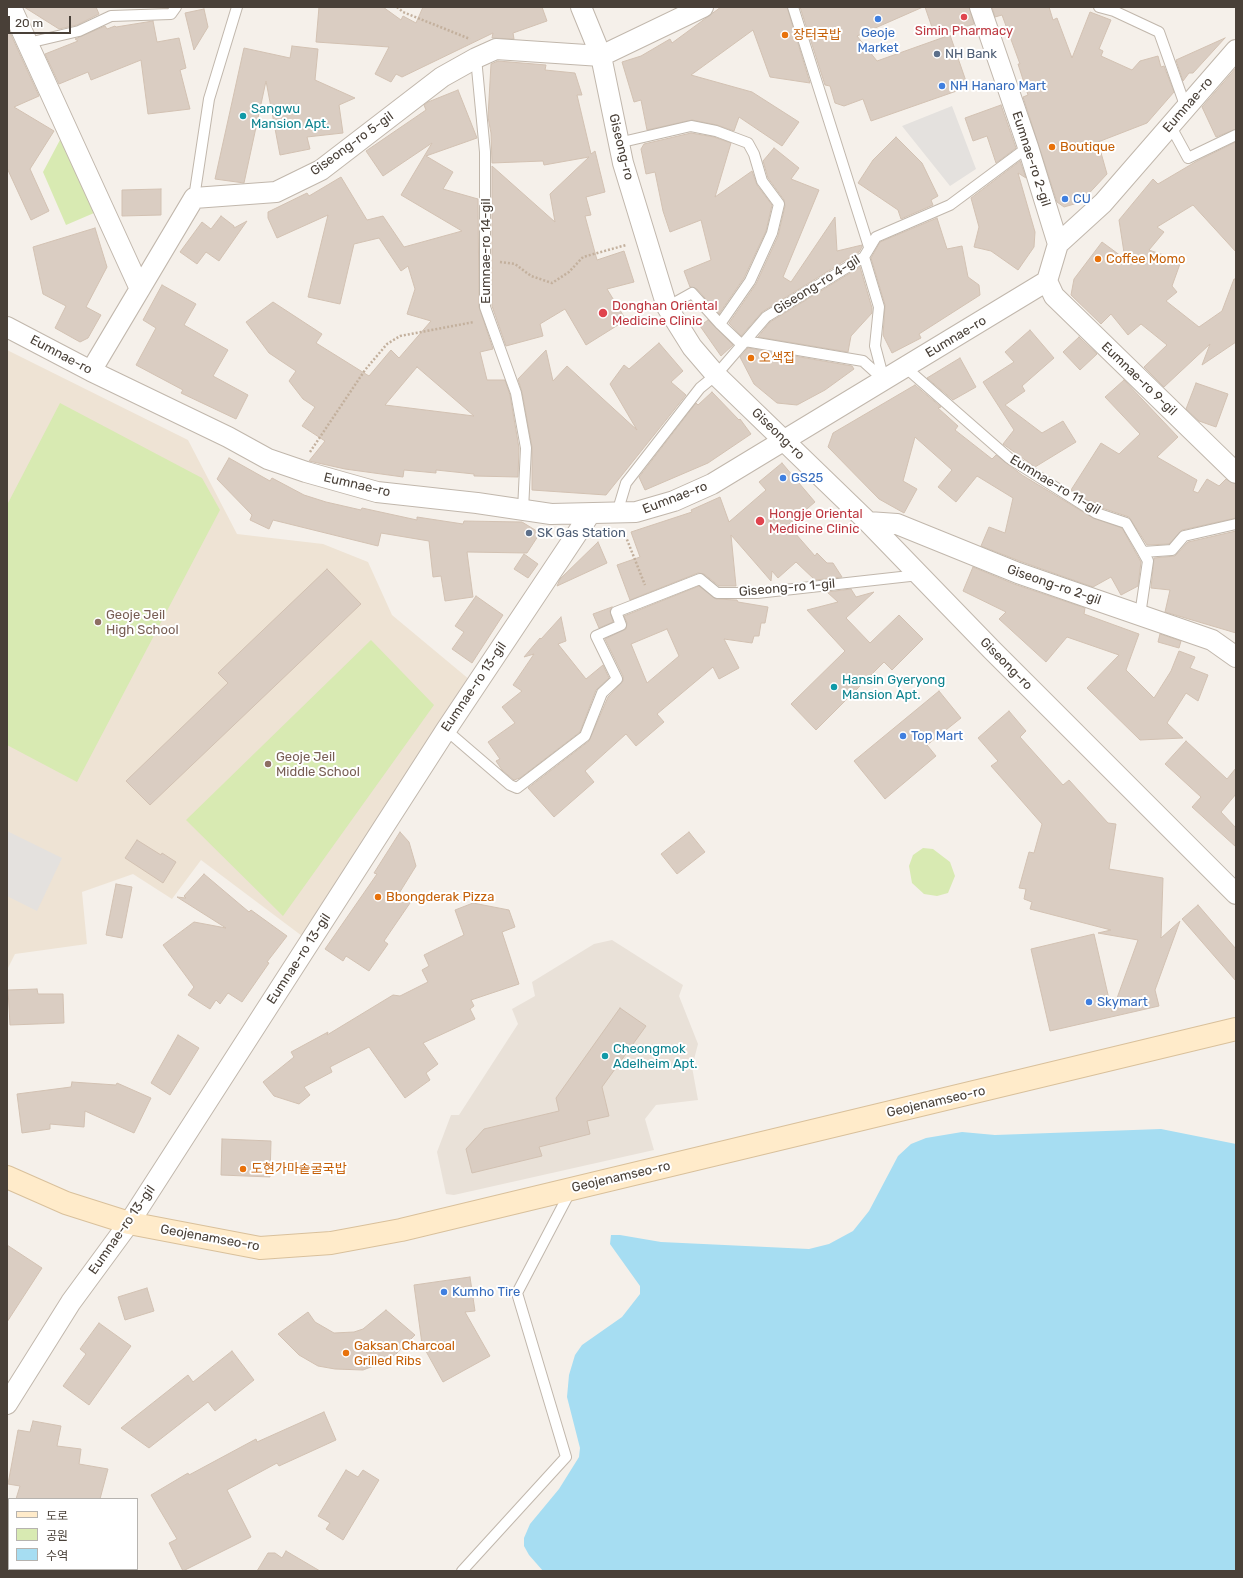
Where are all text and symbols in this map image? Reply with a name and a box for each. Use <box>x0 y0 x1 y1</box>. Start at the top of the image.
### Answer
scale bar <box>10 8 73 34</box>
marker: Simin Pharmacy <box>959 12 969 22</box>
marker: Geoje Market <box>873 14 883 24</box>
text: 20 m <box>15 16 43 30</box>
place label: Simin Pharmacy <box>915 23 1013 39</box>
place label: Geoje Market <box>857 25 899 56</box>
place label: 장터국밥 <box>793 27 841 43</box>
marker: 장터국밥 <box>780 30 790 40</box>
place label: NH Bank <box>945 46 997 62</box>
marker: NH Bank <box>932 49 942 59</box>
street label: Eumnae-ro <box>1160 74 1216 136</box>
place label: NH Hanaro Mart <box>950 78 1046 94</box>
marker: NH Hanaro Mart <box>937 81 947 91</box>
place label: Sangwu Mansion Apt. <box>251 101 329 132</box>
street label: Giseong-ro 5-gil <box>307 109 397 179</box>
street label: Eumnae-ro 2-gil <box>1008 110 1054 208</box>
marker: Sangwu Mansion Apt. <box>238 111 248 121</box>
street label: Giseong-ro <box>605 112 637 182</box>
place label: Boutique <box>1060 139 1115 155</box>
marker: Boutique <box>1047 142 1057 152</box>
place label: CU <box>1073 191 1091 207</box>
marker: CU <box>1060 194 1070 204</box>
street label: Eumnae-ro 14-gil <box>478 198 494 304</box>
place label: Coffee Momo <box>1106 251 1185 267</box>
street label: Giseong-ro 4-gil <box>771 252 863 318</box>
marker: Coffee Momo <box>1093 254 1103 264</box>
place label: Donghan Oriental Medicine Clinic <box>612 298 718 329</box>
marker: Donghan Oriental Medicine Clinic <box>597 307 609 319</box>
street label: Eumnae-ro <box>923 313 989 361</box>
street label: Eumnae-ro <box>27 332 95 378</box>
street label: Eumnae-ro 9-gil <box>1098 339 1180 419</box>
place label: 오색집 <box>759 350 795 366</box>
marker: 오색집 <box>746 353 756 363</box>
street label: Giseong-ro <box>748 405 808 463</box>
street label: Eumnae-ro 11-gil <box>1007 452 1103 518</box>
street label: Eumnae-ro <box>322 470 392 500</box>
place label: GS25 <box>791 470 823 486</box>
marker: GS25 <box>778 473 788 483</box>
street label: Eumnae-ro <box>640 479 710 517</box>
place label: Hongje Oriental Medicine Clinic <box>769 506 863 537</box>
marker: Hongje Oriental Medicine Clinic <box>754 515 766 527</box>
place label: SK Gas Station <box>537 525 626 541</box>
marker: SK Gas Station <box>524 528 534 538</box>
street label: Giseong-ro 2-gil <box>1005 562 1103 608</box>
street label: Giseong-ro 1-gil <box>738 576 836 600</box>
place label: Geoje Jeil High School <box>106 607 179 638</box>
marker: Geoje Jeil High School <box>93 617 103 627</box>
street label: Giseong-ro <box>977 635 1035 693</box>
street label: Eumnae-ro 13-gil <box>438 639 510 735</box>
place label: Hansin Gyeryong Mansion Apt. <box>842 672 945 703</box>
marker: Hansin Gyeryong Mansion Apt. <box>829 682 839 692</box>
place label: Top Mart <box>911 728 963 744</box>
marker: Top Mart <box>898 731 908 741</box>
place label: Geoje Jeil Middle School <box>276 749 360 780</box>
marker: Geoje Jeil Middle School <box>263 759 273 769</box>
place label: Bbongderak Pizza <box>386 889 494 905</box>
marker: Bbongderak Pizza <box>373 892 383 902</box>
street label: Eumnae-ro 13-gil <box>264 911 334 1007</box>
place label: Skymart <box>1097 994 1148 1010</box>
marker: Skymart <box>1084 997 1094 1007</box>
place label: Cheongmok Adelheim Apt. <box>613 1041 698 1072</box>
marker: Cheongmok Adelheim Apt. <box>600 1051 610 1061</box>
street label: Geojenamseo-ro <box>885 1083 987 1121</box>
street label: Geojenamseo-ro <box>570 1158 672 1196</box>
place label: 도현가마솥굴국밥 <box>251 1161 347 1177</box>
marker: 도현가마솥굴국밥 <box>238 1164 248 1174</box>
street label: Eumnae-ro 13-gil <box>85 1183 159 1277</box>
street label: Geojenamseo-ro <box>159 1222 261 1254</box>
place label: Kumho Tire <box>452 1284 520 1300</box>
marker: Kumho Tire <box>439 1287 449 1297</box>
place label: Gaksan Charcoal Grilled Ribs <box>354 1338 455 1369</box>
marker: Gaksan Charcoal Grilled Ribs <box>341 1348 351 1358</box>
legend <box>8 1498 138 1570</box>
text: 도로 <box>46 1509 68 1523</box>
text: 공원 <box>46 1529 68 1543</box>
text: 수역 <box>46 1549 68 1563</box>

